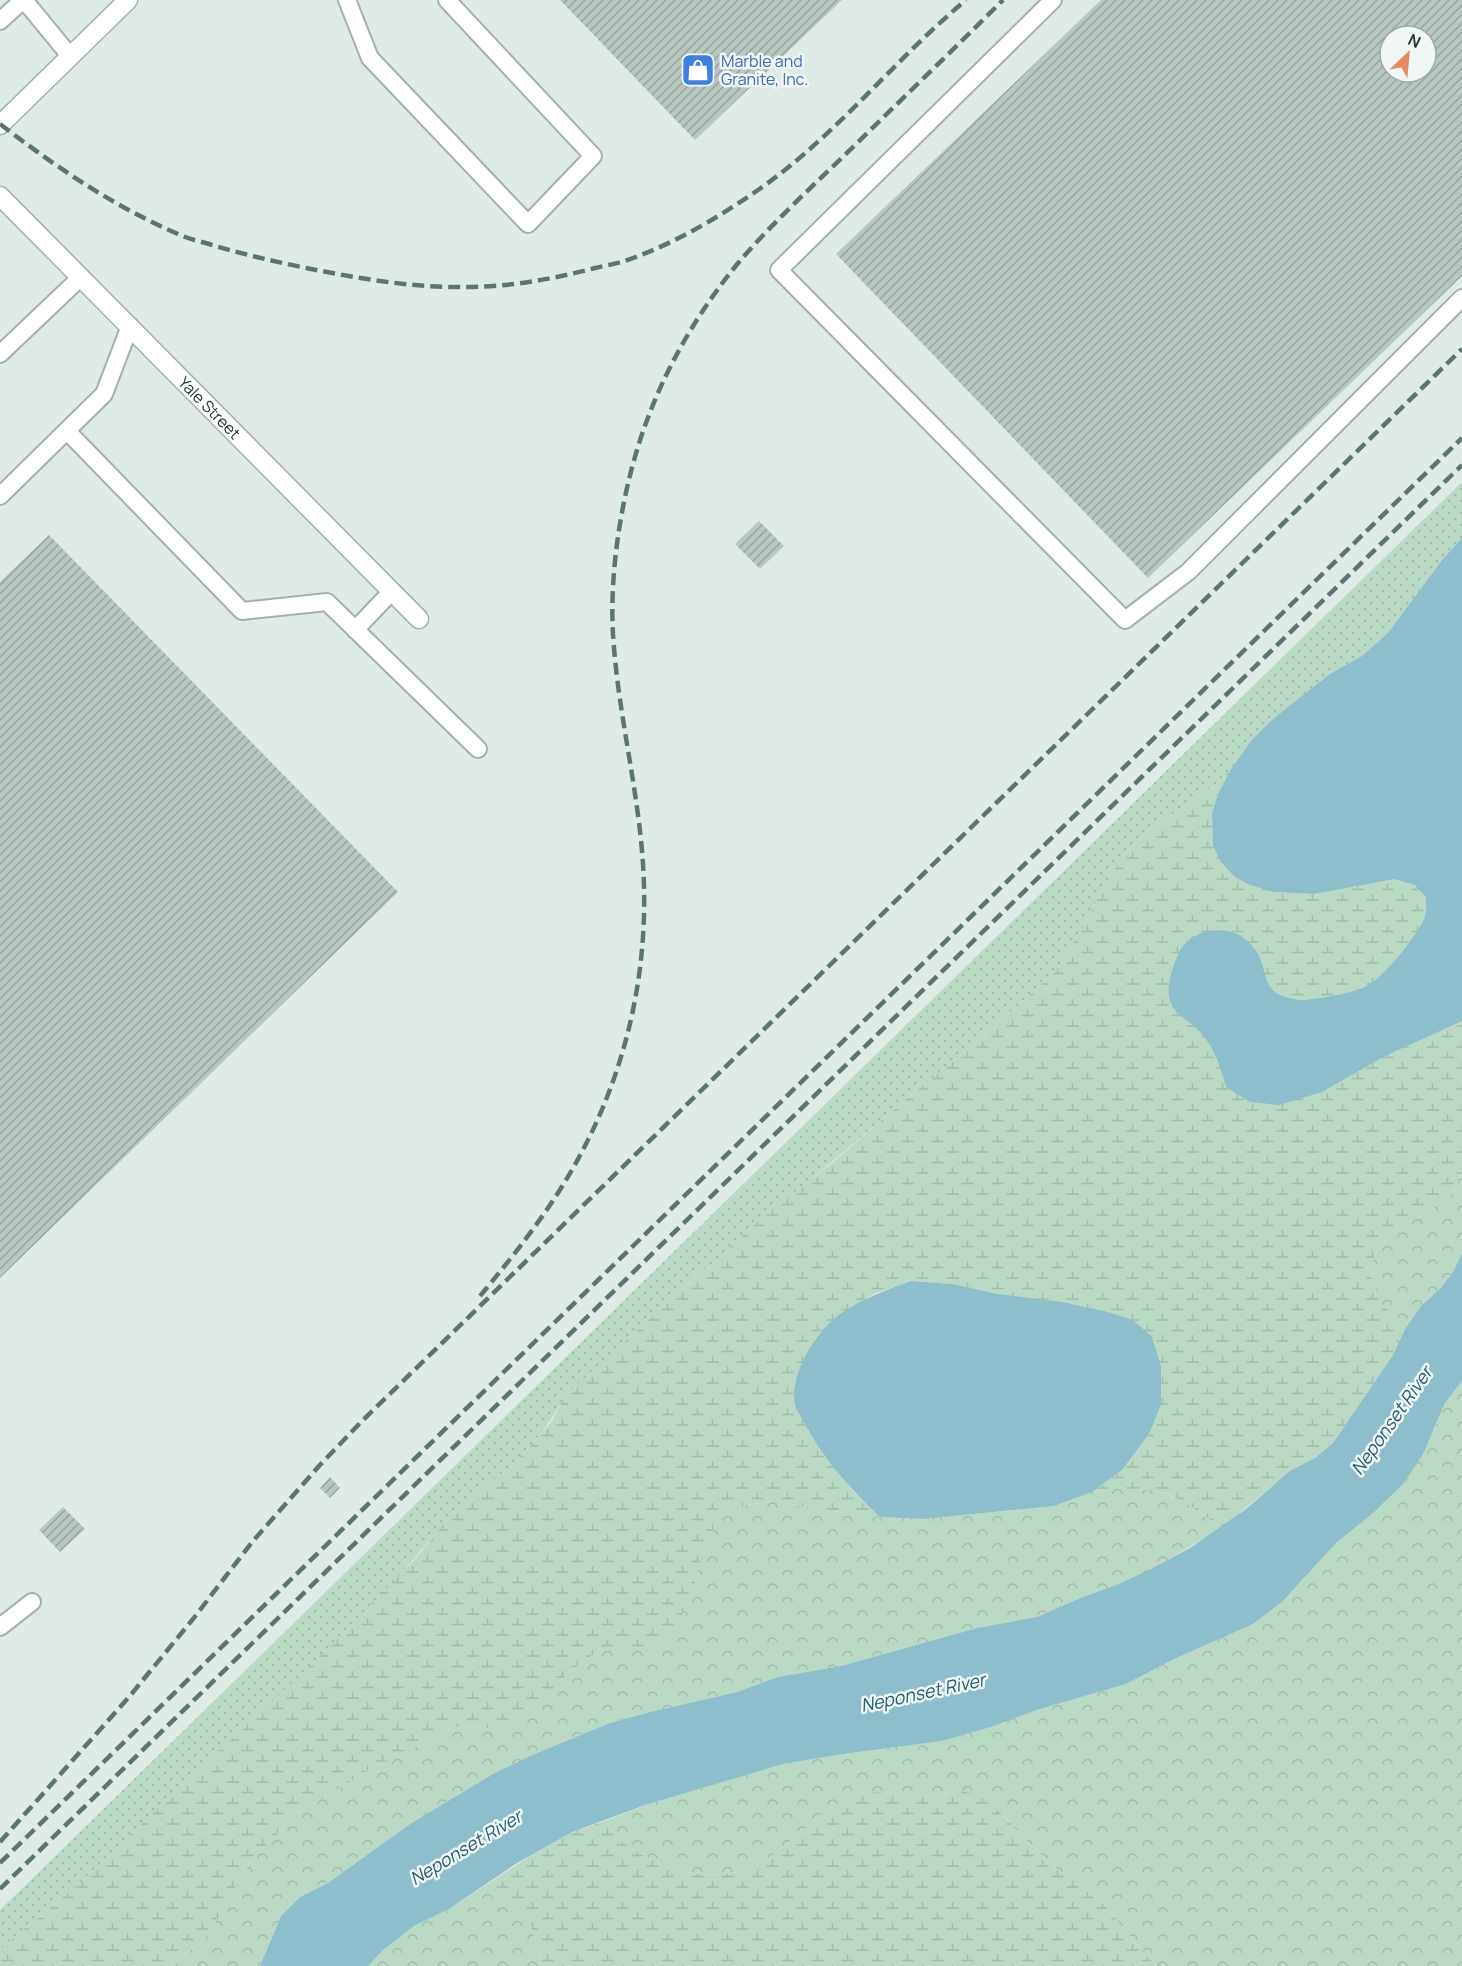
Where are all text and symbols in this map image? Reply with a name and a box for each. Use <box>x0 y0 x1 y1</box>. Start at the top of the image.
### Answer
north arrow <box>1378 24 1438 84</box>
text: N <box>1405 28 1425 53</box>
place label: Marble and Granite, Inc. <box>721 50 808 90</box>
shop icon: Marble and Granite, Inc. <box>680 52 716 88</box>
street label: Yale Street <box>174 372 246 444</box>
water label: Neponset River <box>1345 1360 1439 1479</box>
water label: Neponset River <box>858 1667 990 1717</box>
water label: Neponset River <box>405 1803 528 1890</box>

